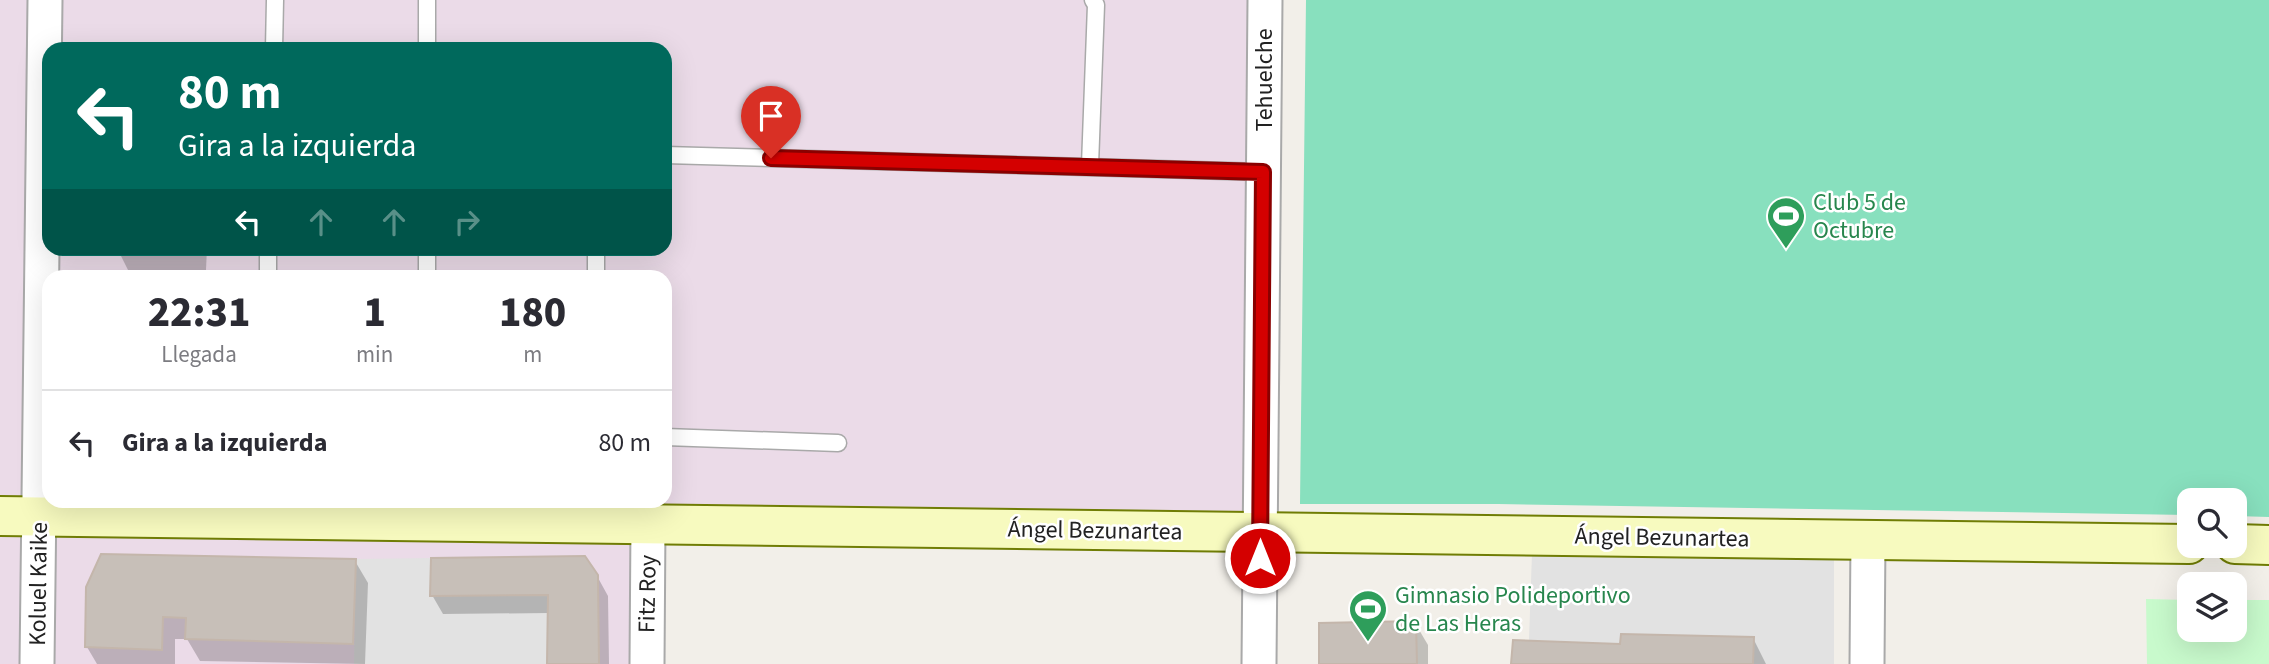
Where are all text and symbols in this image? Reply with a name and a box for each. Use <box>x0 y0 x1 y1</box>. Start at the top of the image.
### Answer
street label: Tehuelche <box>1247 28 1282 132</box>
text: 80 m <box>178 58 282 128</box>
icon: left <box>63 70 154 161</box>
pin <box>741 86 801 158</box>
icon: arrive <box>752 97 790 135</box>
text: Gira a la izquierda <box>178 123 416 169</box>
place label: Club 5 de Octubre <box>1813 185 1906 248</box>
sports icon: Club 5 de Octubre <box>1765 195 1807 250</box>
icon: left <box>229 203 267 241</box>
icon: ahead <box>302 203 340 241</box>
icon: ahead <box>375 203 413 241</box>
icon: right <box>448 203 486 241</box>
text: 22:31 <box>148 283 250 343</box>
text: 1 <box>363 283 386 343</box>
text: 180 <box>499 283 566 343</box>
text: Llegada <box>161 338 237 371</box>
text: min <box>356 338 393 371</box>
text: m <box>523 338 542 371</box>
icon: left <box>63 424 101 462</box>
text: Gira a la izquierda <box>122 424 327 461</box>
text: 80 m <box>598 424 651 461</box>
map controls <box>2177 488 2247 642</box>
button: search <box>2177 488 2247 558</box>
street label: Ángel Bezunartea <box>1007 511 1183 550</box>
street label: Ángel Bezunartea <box>1574 518 1750 557</box>
position arrow <box>1223 521 1297 595</box>
street label: Koluel Kaike <box>20 522 57 646</box>
street label: Fitz Roy <box>629 554 666 634</box>
button: layers <box>2177 572 2247 642</box>
place label: Gimnasio Polideportivo de Las Heras <box>1395 578 1631 641</box>
sports icon: Gimnasio Polideportivo de Las Heras <box>1347 588 1389 643</box>

